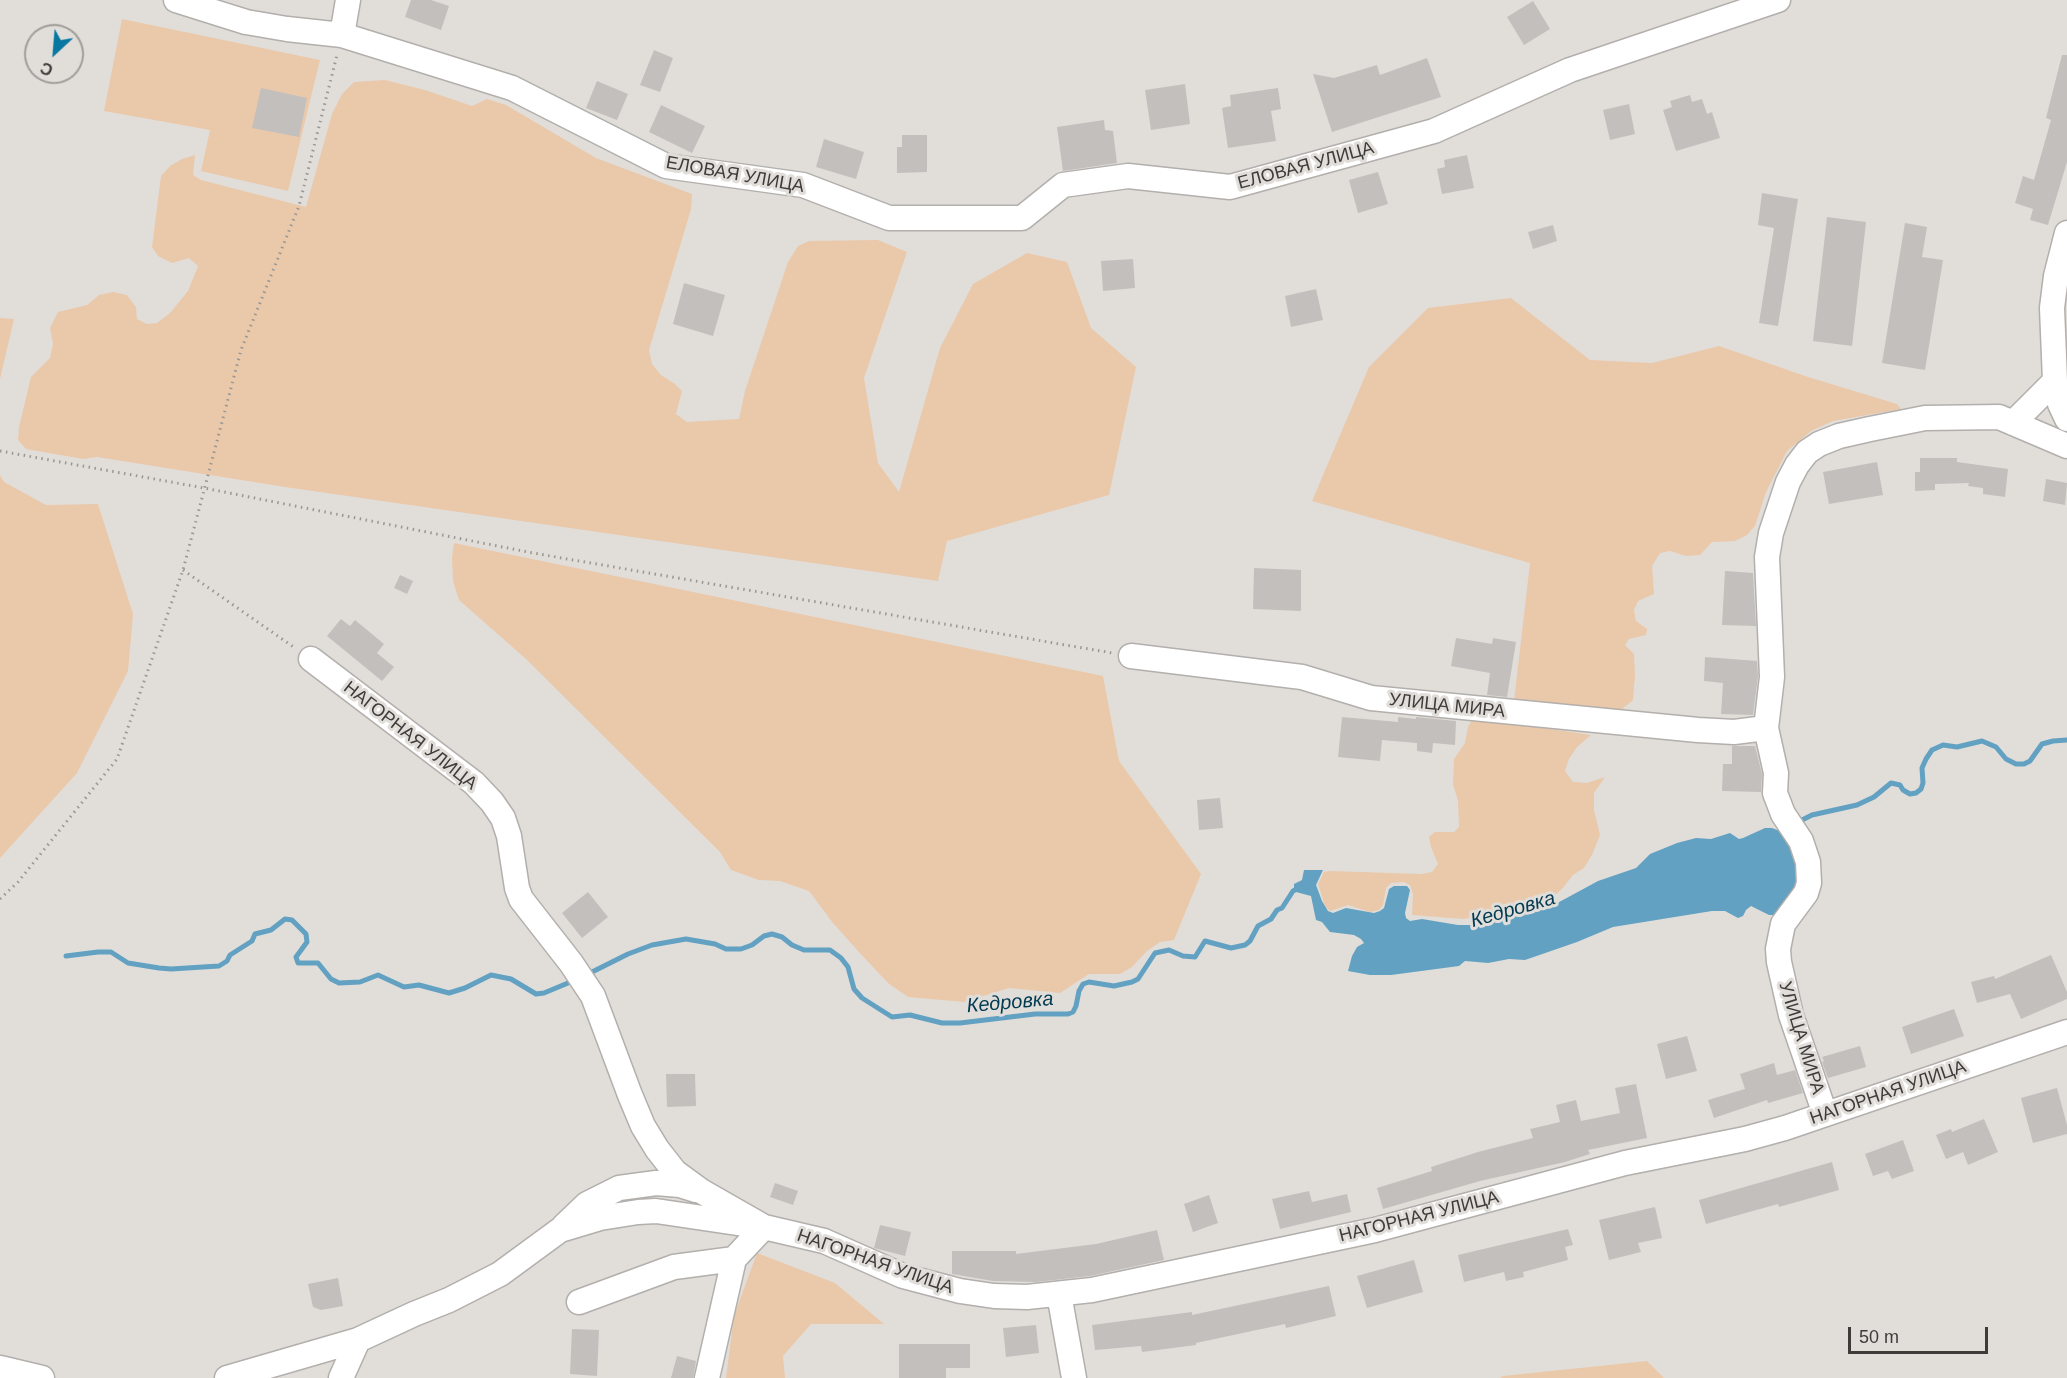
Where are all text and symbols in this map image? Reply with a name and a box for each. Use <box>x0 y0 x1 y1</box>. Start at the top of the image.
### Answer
north arrow <box>24 24 84 84</box>
text: С <box>38 59 56 79</box>
street label: ЕЛОВАЯ УЛИЦА <box>1236 137 1376 195</box>
street label: ЕЛОВАЯ УЛИЦА <box>664 152 806 198</box>
street label: НАГОРНАЯ УЛИЦА <box>339 677 481 795</box>
street label: УЛИЦА МИРА <box>1388 689 1506 723</box>
water label: Кедровка <box>1468 886 1558 934</box>
street label: УЛИЦА МИРА <box>1774 979 1828 1097</box>
water label: Кедровка <box>966 987 1054 1019</box>
street label: НАГОРНАЯ УЛИЦА <box>1807 1056 1969 1130</box>
street label: НАГОРНАЯ УЛИЦА <box>1337 1187 1501 1247</box>
street label: НАГОРНАЯ УЛИЦА <box>794 1225 956 1299</box>
scale bar <box>1851 1315 1990 1353</box>
text: 50 m <box>1859 1327 1899 1347</box>

